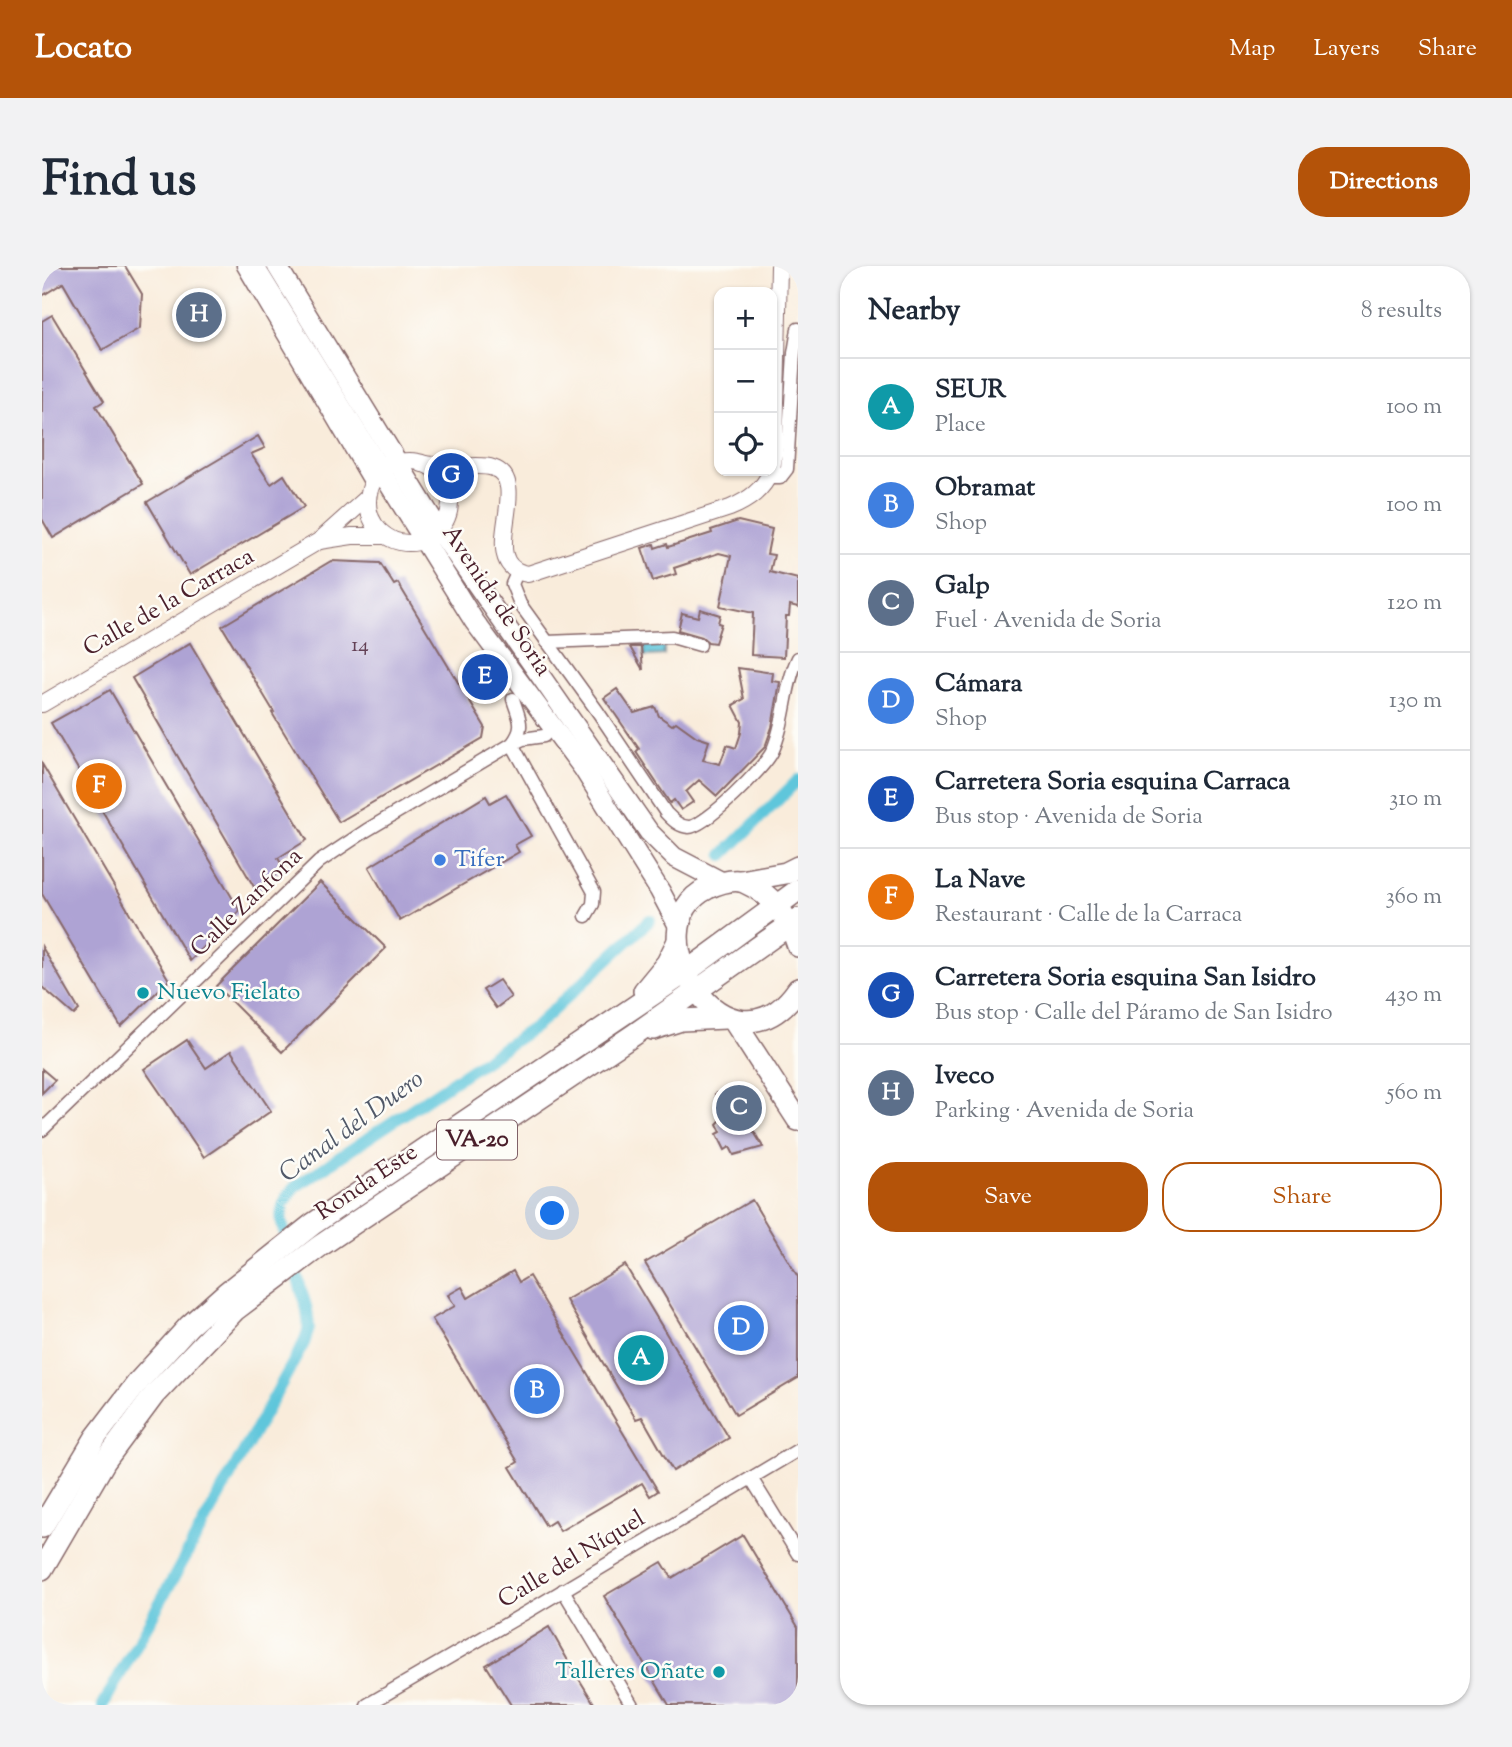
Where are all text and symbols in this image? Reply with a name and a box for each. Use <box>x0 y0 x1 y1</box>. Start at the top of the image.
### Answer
text: Locato <box>35 25 132 73</box>
text: Map <box>1229 32 1275 66</box>
text: Layers <box>1313 32 1380 66</box>
text: Share <box>1418 32 1477 66</box>
text: Find us <box>42 147 196 217</box>
button: Directions <box>1298 147 1470 217</box>
map controls <box>714 287 777 476</box>
button: + <box>714 287 777 350</box>
pin: H <box>176 289 222 341</box>
text: Nearby <box>868 290 960 333</box>
text: 8 results <box>1361 295 1442 328</box>
button: − <box>714 350 777 413</box>
text: SEUR <box>935 372 1006 409</box>
text: A <box>882 391 900 424</box>
text: 100 m <box>1386 391 1442 424</box>
text: Place <box>935 409 986 442</box>
button: locate <box>714 413 777 476</box>
pin: G <box>428 450 474 502</box>
text: Obramat <box>935 470 1035 507</box>
text: B <box>884 489 898 522</box>
text: 100 m <box>1386 489 1442 522</box>
text: Shop <box>935 507 987 540</box>
street label: Avenida de Soria <box>433 519 559 683</box>
street label: Calle de la Carraca <box>77 540 261 666</box>
text: Galp <box>935 568 990 605</box>
text: C <box>882 587 900 620</box>
text: 120 m <box>1387 587 1442 620</box>
text: Fuel · Avenida de Soria <box>935 605 1162 638</box>
house number: 14 <box>351 631 369 661</box>
pin: E <box>462 651 508 703</box>
text: Cámara <box>935 666 1022 703</box>
text: D <box>882 685 900 718</box>
text: 130 m <box>1389 685 1442 718</box>
text: Shop <box>935 703 987 736</box>
pin: F <box>76 760 122 812</box>
text: Carretera Soria esquina Carraca <box>935 764 1290 801</box>
text: E <box>884 783 898 816</box>
text: 310 m <box>1389 783 1442 816</box>
text: Bus stop · Avenida de Soria <box>935 801 1203 834</box>
street label: Calle Zanfona <box>183 841 311 965</box>
place label: Tifer <box>454 843 505 877</box>
marker: Tifer <box>432 852 448 868</box>
text: La Nave <box>935 862 1025 899</box>
text: F <box>885 881 897 914</box>
text: 360 m <box>1385 881 1442 914</box>
text: Restaurant · Calle de la Carraca <box>935 899 1242 932</box>
text: Carretera Soria esquina San Isidro <box>935 960 1316 997</box>
place label: Nuevo Fielato <box>157 976 300 1010</box>
text: G <box>882 979 900 1012</box>
text: 430 m <box>1385 979 1442 1012</box>
marker: Nuevo Fielato <box>135 985 151 1001</box>
text: Bus stop · Calle del Páramo de San Isidro <box>935 997 1333 1030</box>
text: Iveco <box>935 1058 994 1095</box>
water label: Canal del Duero <box>272 1062 432 1192</box>
text: H <box>882 1077 900 1110</box>
text: 560 m <box>1387 1077 1442 1110</box>
pin: C <box>716 1082 762 1134</box>
text: Parking · Avenida de Soria <box>935 1095 1194 1128</box>
road number: VA-20 <box>437 1120 517 1160</box>
street label: Ronda Este <box>309 1136 425 1230</box>
button: Save <box>868 1162 1148 1232</box>
button: Share <box>1162 1162 1442 1232</box>
your location <box>535 1196 569 1230</box>
pin: D <box>718 1302 764 1354</box>
pin: A <box>618 1332 664 1384</box>
pin: B <box>514 1365 560 1417</box>
street label: Calle del Níquel <box>492 1502 652 1617</box>
place label: Talleres Oñate <box>555 1655 705 1689</box>
marker: Talleres Oñate <box>711 1664 727 1680</box>

